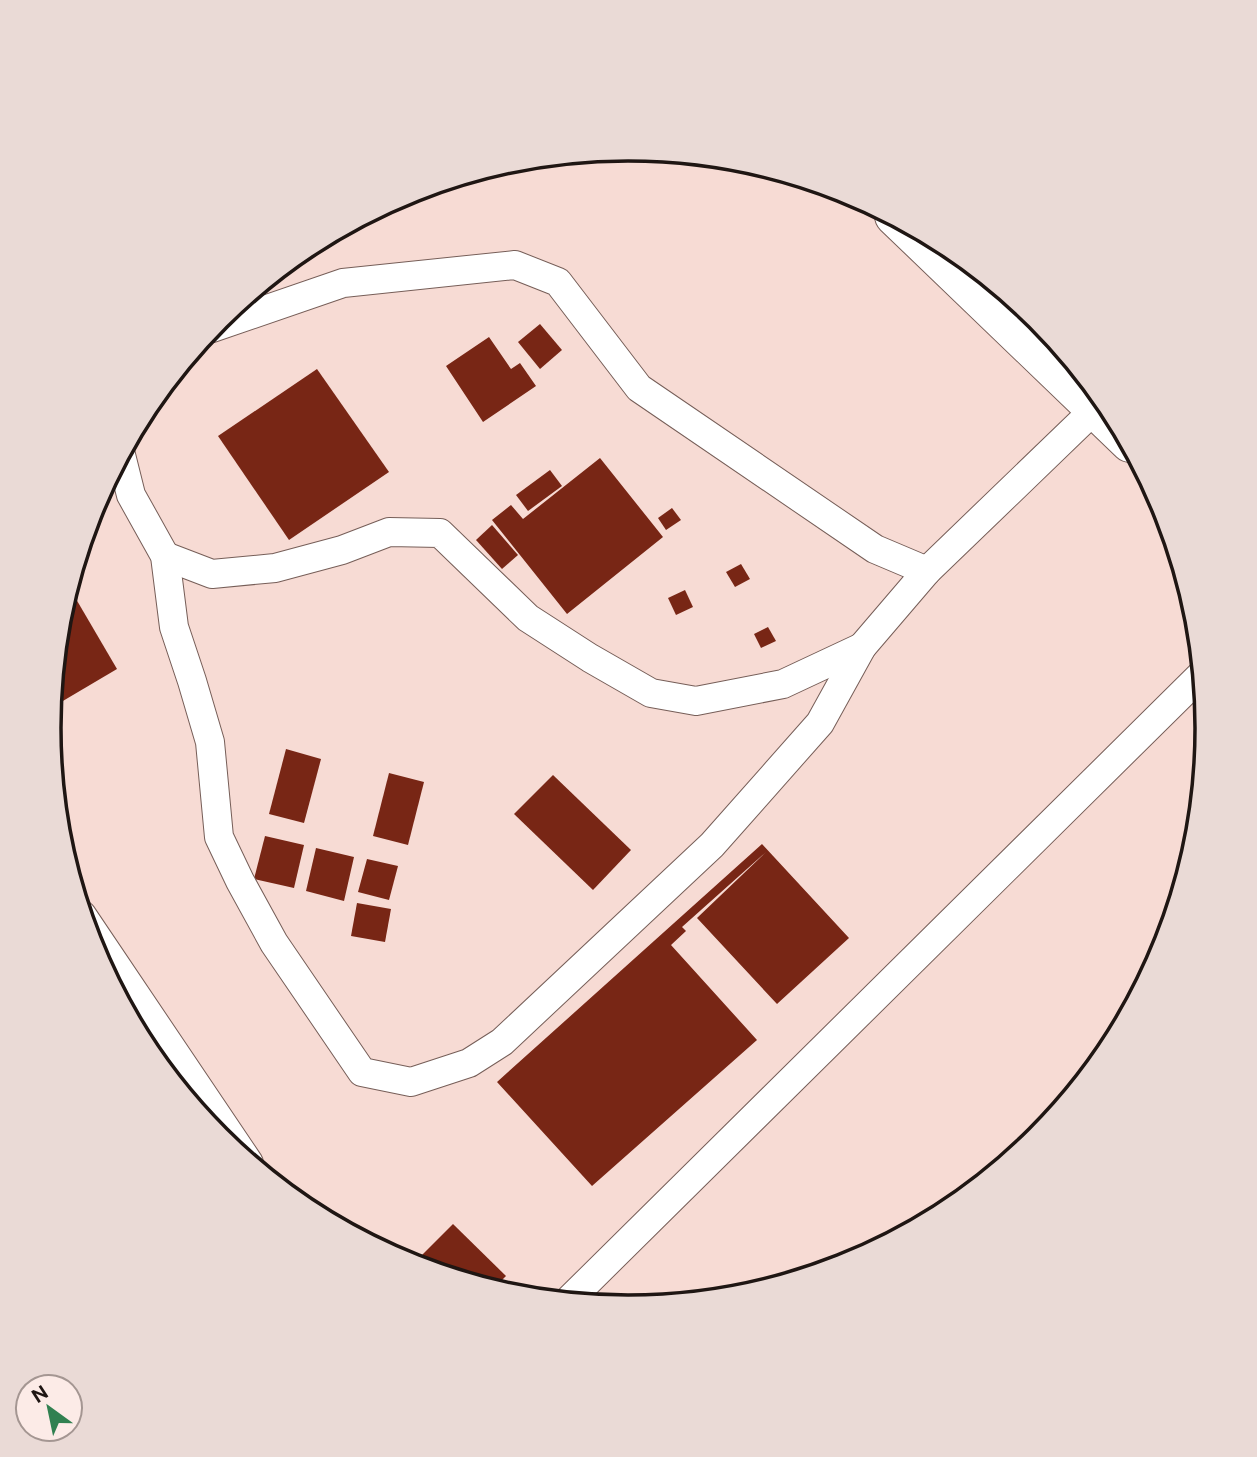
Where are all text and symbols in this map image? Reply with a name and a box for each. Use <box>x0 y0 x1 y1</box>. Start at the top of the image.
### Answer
north arrow <box>14 1373 84 1443</box>
text: N <box>28 1380 52 1407</box>

